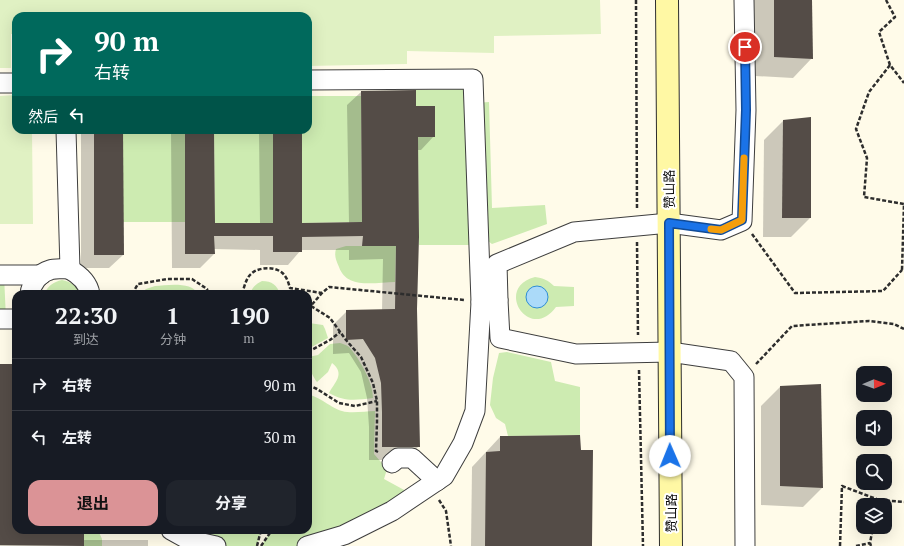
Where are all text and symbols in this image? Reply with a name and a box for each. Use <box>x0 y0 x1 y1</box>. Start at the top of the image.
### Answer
text: 90 m <box>94 22 159 59</box>
icon: right <box>28 28 80 80</box>
pin <box>728 30 762 64</box>
icon: arrive <box>734 36 756 58</box>
text: 右转 <box>94 60 130 84</box>
icon: left <box>66 104 88 126</box>
text: 然后 <box>28 106 58 126</box>
street label: 赞山路 <box>660 169 678 209</box>
text: 22:30 <box>55 299 117 331</box>
text: 1 <box>166 299 180 331</box>
text: 190 <box>229 299 269 331</box>
text: m <box>243 329 255 347</box>
text: 到达 <box>73 330 99 348</box>
text: 分钟 <box>160 330 186 348</box>
north arrow <box>856 366 892 402</box>
map controls <box>856 366 892 534</box>
icon: right <box>28 374 50 396</box>
text: 右转 <box>62 375 92 395</box>
text: 90 m <box>263 375 296 395</box>
button: sound <box>856 410 892 446</box>
icon: left <box>28 426 50 448</box>
text: 左转 <box>62 427 92 447</box>
text: 30 m <box>263 427 296 447</box>
position arrow <box>649 435 691 477</box>
button: search <box>856 454 892 490</box>
button: 退出 <box>28 480 158 526</box>
button: 分享 <box>166 480 296 526</box>
street label: 赞山路 <box>662 493 680 533</box>
button: layers <box>856 498 892 534</box>

